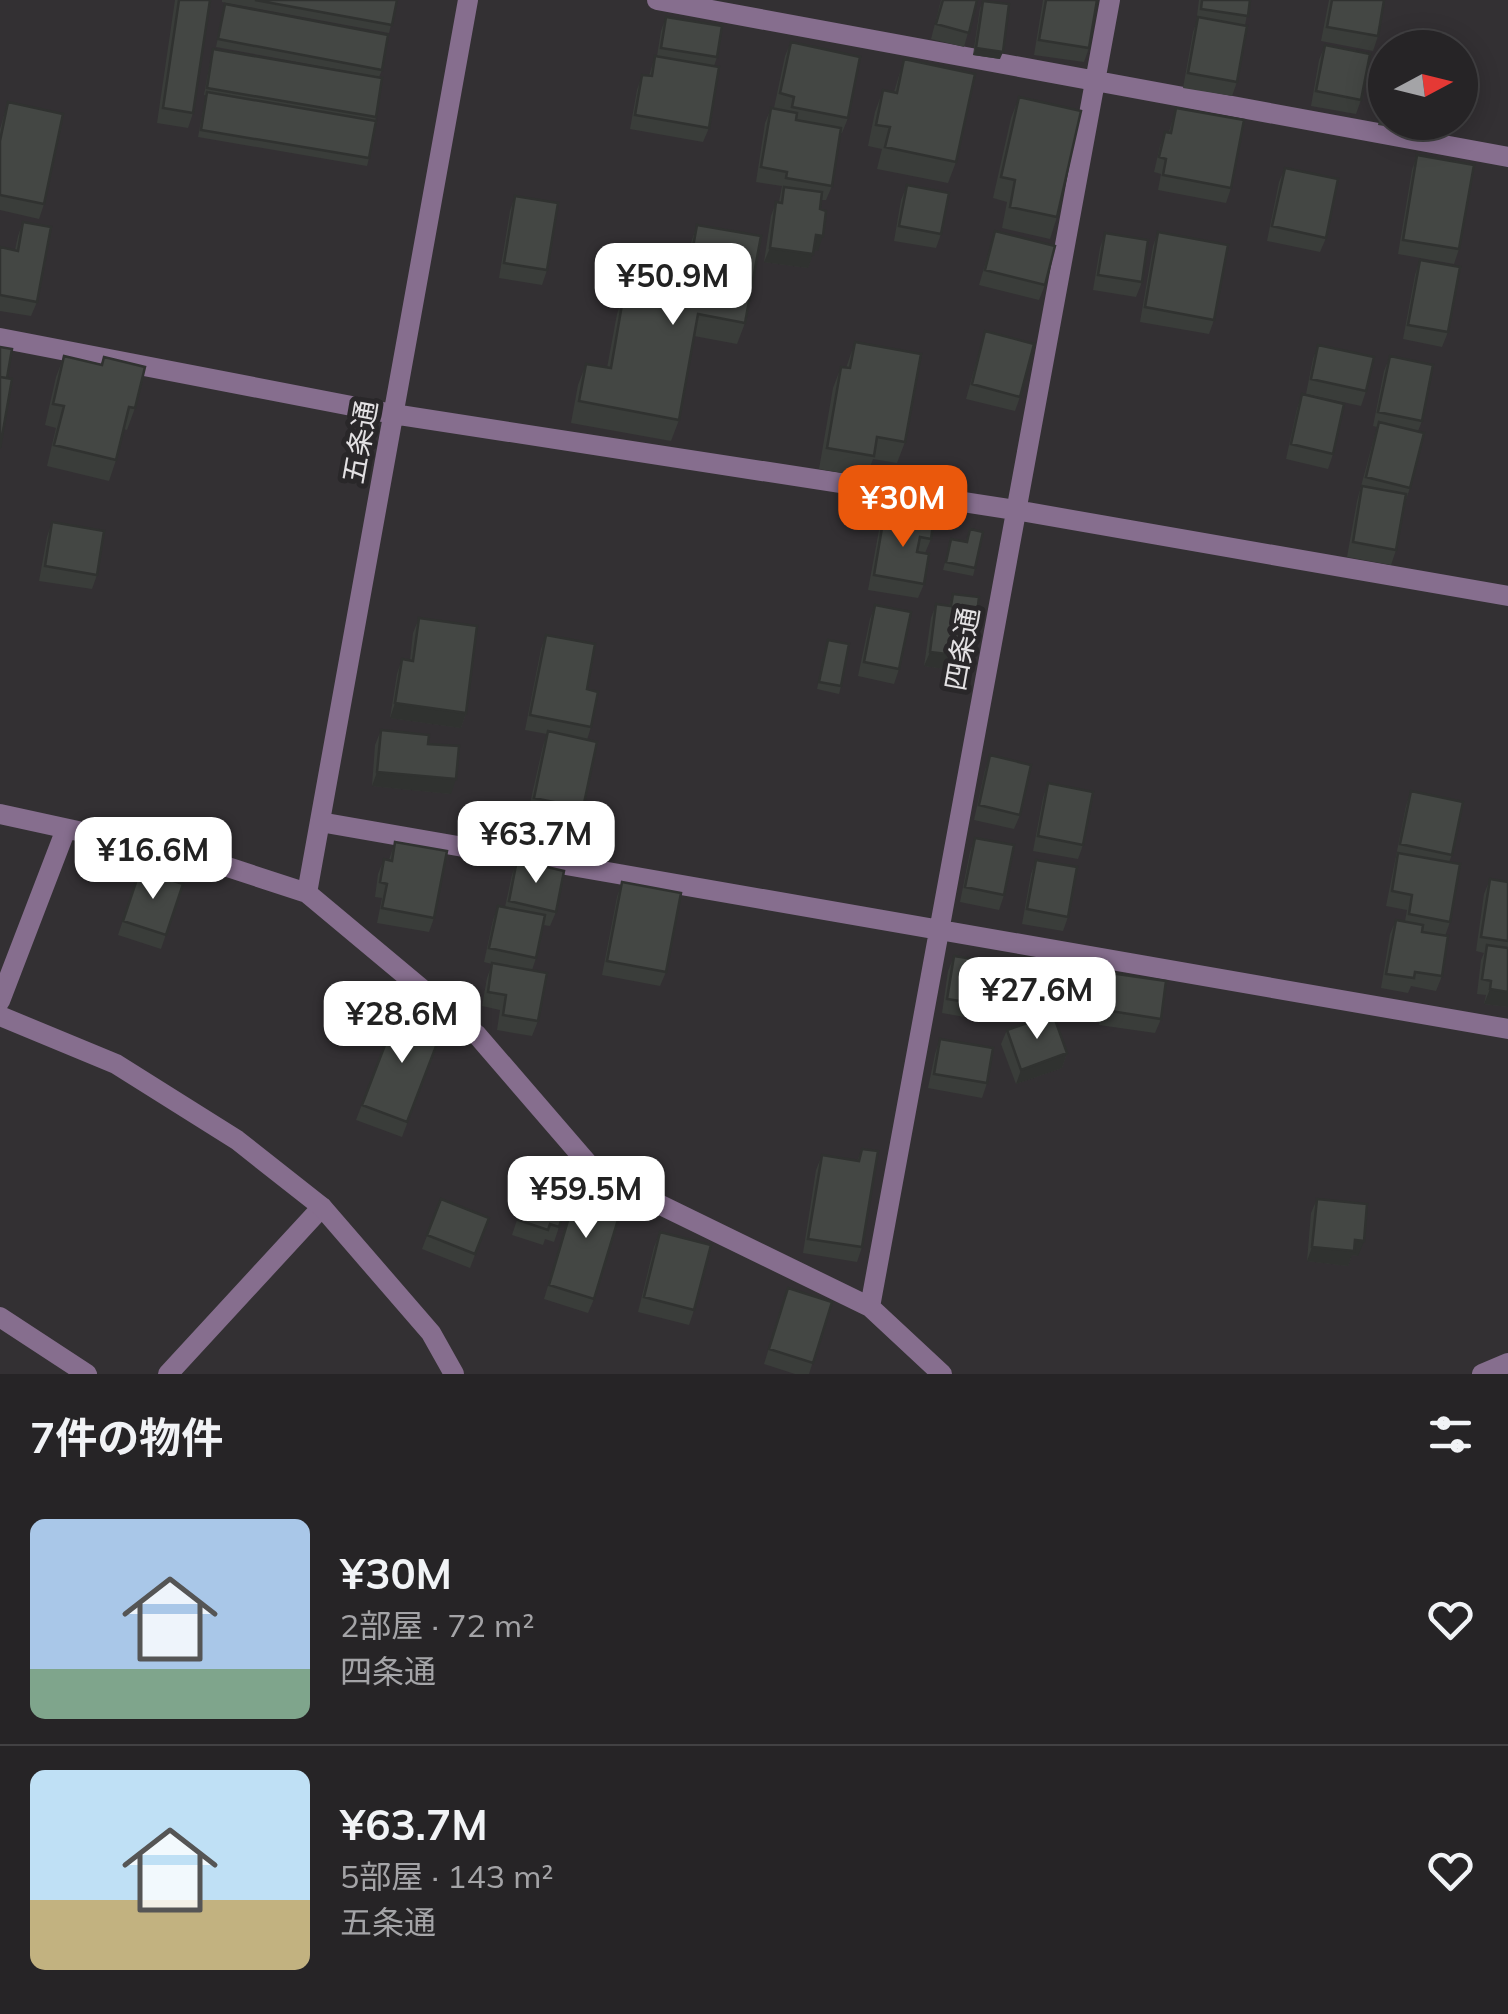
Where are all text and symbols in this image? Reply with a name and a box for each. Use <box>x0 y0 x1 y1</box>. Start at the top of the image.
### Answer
north arrow <box>1368 30 1478 140</box>
map controls <box>1368 30 1478 140</box>
pin: ¥50.9M <box>592 243 754 328</box>
text: ¥50.9M <box>617 255 729 295</box>
street label: 五条通 <box>335 398 384 486</box>
pin: ¥30M <box>844 465 962 550</box>
text: ¥30M <box>860 477 946 517</box>
street label: 四条通 <box>937 605 986 693</box>
pin: ¥63.7M <box>455 801 617 886</box>
text: ¥63.7M <box>480 813 592 853</box>
pin: ¥16.6M <box>72 817 234 902</box>
text: ¥16.6M <box>97 829 209 869</box>
pin: ¥27.6M <box>956 957 1118 1042</box>
text: ¥27.6M <box>981 969 1093 1009</box>
pin: ¥28.6M <box>321 981 483 1066</box>
text: ¥28.6M <box>346 993 458 1033</box>
pin: ¥59.5M <box>505 1156 667 1241</box>
text: ¥59.5M <box>530 1168 642 1208</box>
icon: filters <box>1423 1407 1478 1462</box>
text: 7件の物件 <box>30 1411 223 1464</box>
text: ¥30M <box>340 1547 452 1600</box>
icon: home <box>110 1559 230 1679</box>
icon: heart <box>1423 1592 1478 1647</box>
text: 2部屋 · 72 m² <box>340 1605 534 1645</box>
text: 四条通 <box>340 1651 436 1691</box>
text: ¥63.7M <box>340 1798 488 1851</box>
icon: home <box>110 1810 230 1930</box>
icon: heart <box>1423 1843 1478 1898</box>
text: 5部屋 · 143 m² <box>340 1856 554 1896</box>
text: 五条通 <box>340 1902 436 1942</box>

